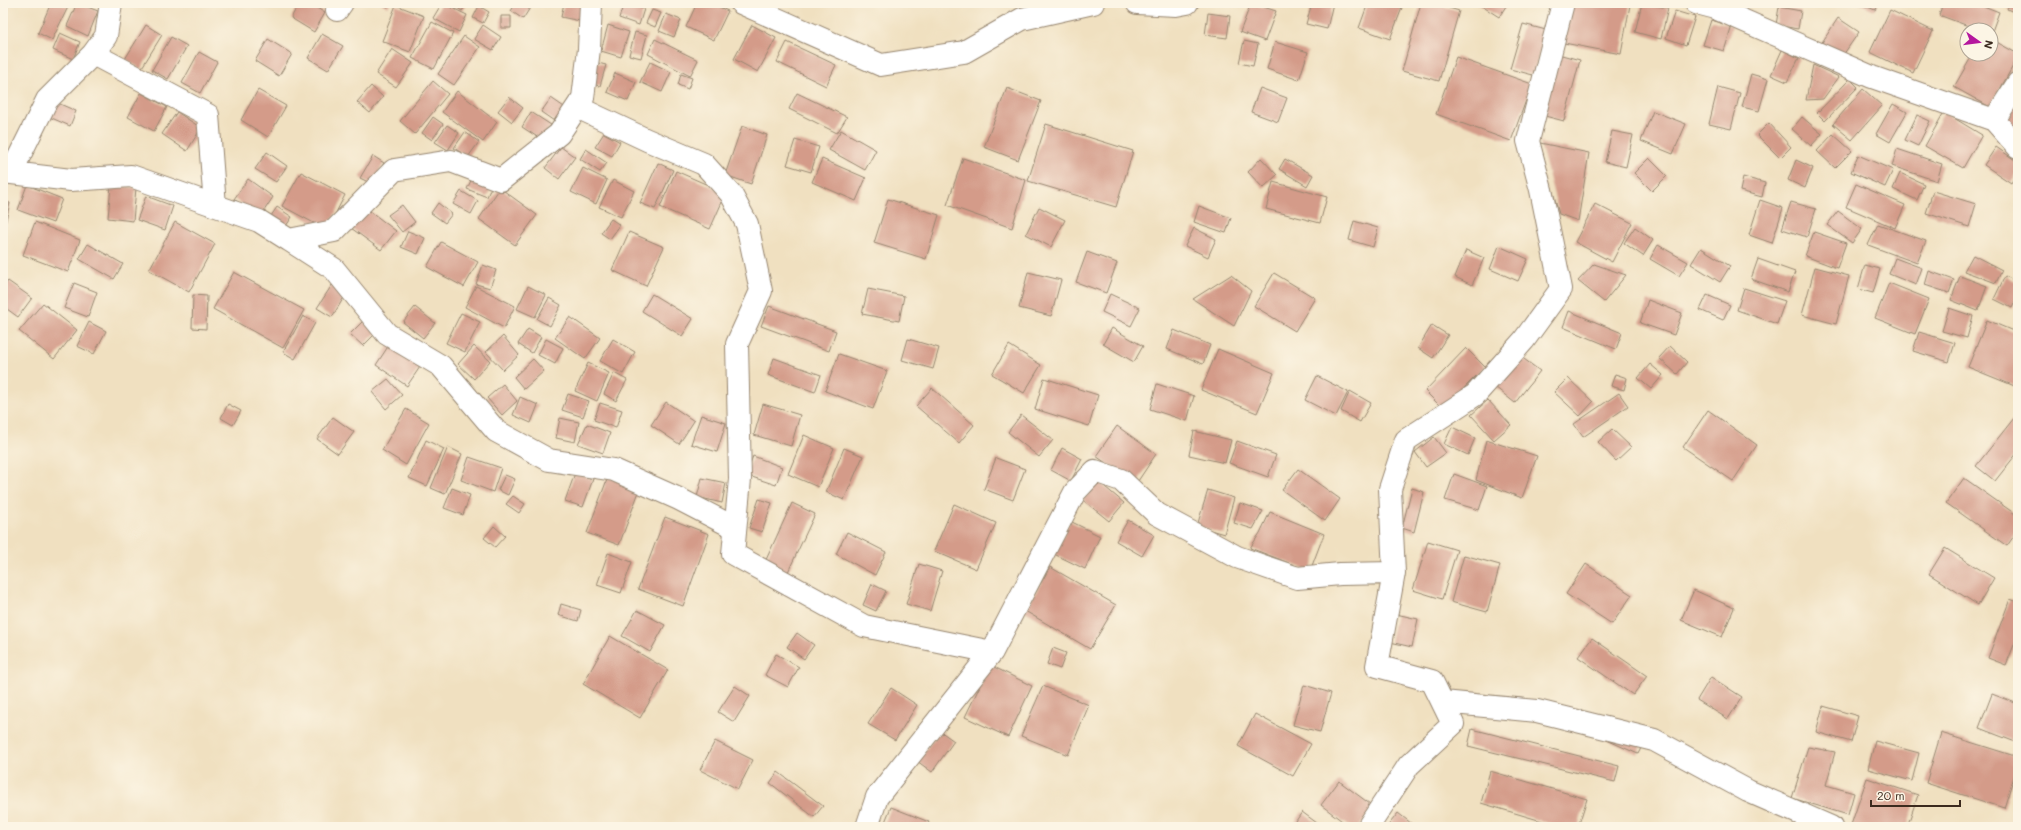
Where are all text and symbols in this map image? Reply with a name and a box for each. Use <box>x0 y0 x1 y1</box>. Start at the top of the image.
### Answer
north arrow <box>1959 22 1999 62</box>
text: N <box>1981 39 1997 50</box>
scale bar <box>1871 782 1960 808</box>
text: 20 m <box>1877 787 1905 803</box>

